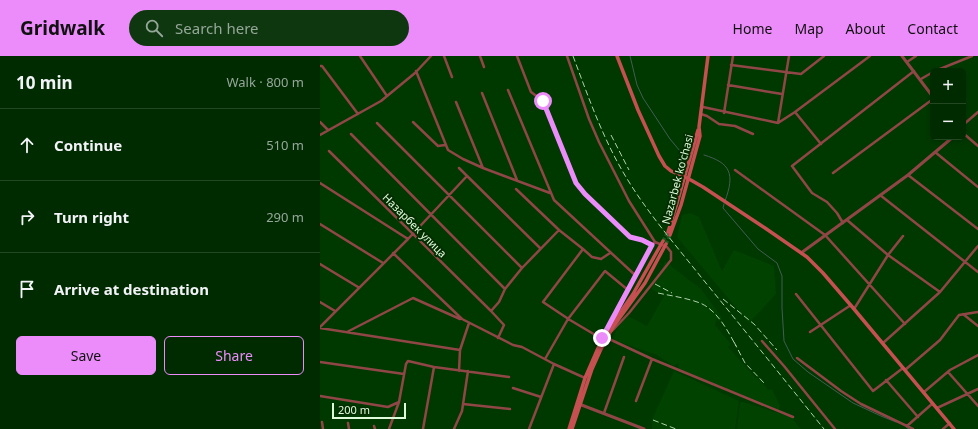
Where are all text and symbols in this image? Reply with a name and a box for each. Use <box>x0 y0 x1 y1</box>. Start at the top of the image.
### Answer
search box <box>129 10 409 46</box>
text: Gridwalk <box>20 15 105 41</box>
icon: search <box>143 17 165 39</box>
text: Search here <box>175 18 259 38</box>
text: Home <box>733 19 772 38</box>
text: Map <box>794 19 824 38</box>
text: About <box>846 19 885 38</box>
text: Contact <box>907 19 958 38</box>
map controls <box>930 68 966 140</box>
button: + <box>930 68 966 104</box>
text: 10 min <box>16 71 73 94</box>
text: Walk · 800 m <box>226 73 304 91</box>
route start <box>534 92 552 110</box>
button: − <box>930 104 966 140</box>
street label: Nazarbek ko'chasi <box>658 132 696 226</box>
icon: ahead <box>16 134 38 156</box>
text: Continue <box>54 135 122 155</box>
text: 510 m <box>266 136 304 154</box>
street label: Назарбек улица <box>380 190 450 260</box>
icon: right <box>16 206 38 228</box>
text: Turn right <box>54 207 129 227</box>
text: 290 m <box>266 208 304 226</box>
icon: arrive <box>16 278 38 300</box>
text: Arrive at destination <box>54 279 209 299</box>
route end <box>593 329 611 347</box>
button: Save <box>16 336 156 375</box>
button: Share <box>164 336 304 375</box>
scale bar <box>332 401 406 420</box>
text: 200 m <box>338 402 370 417</box>

